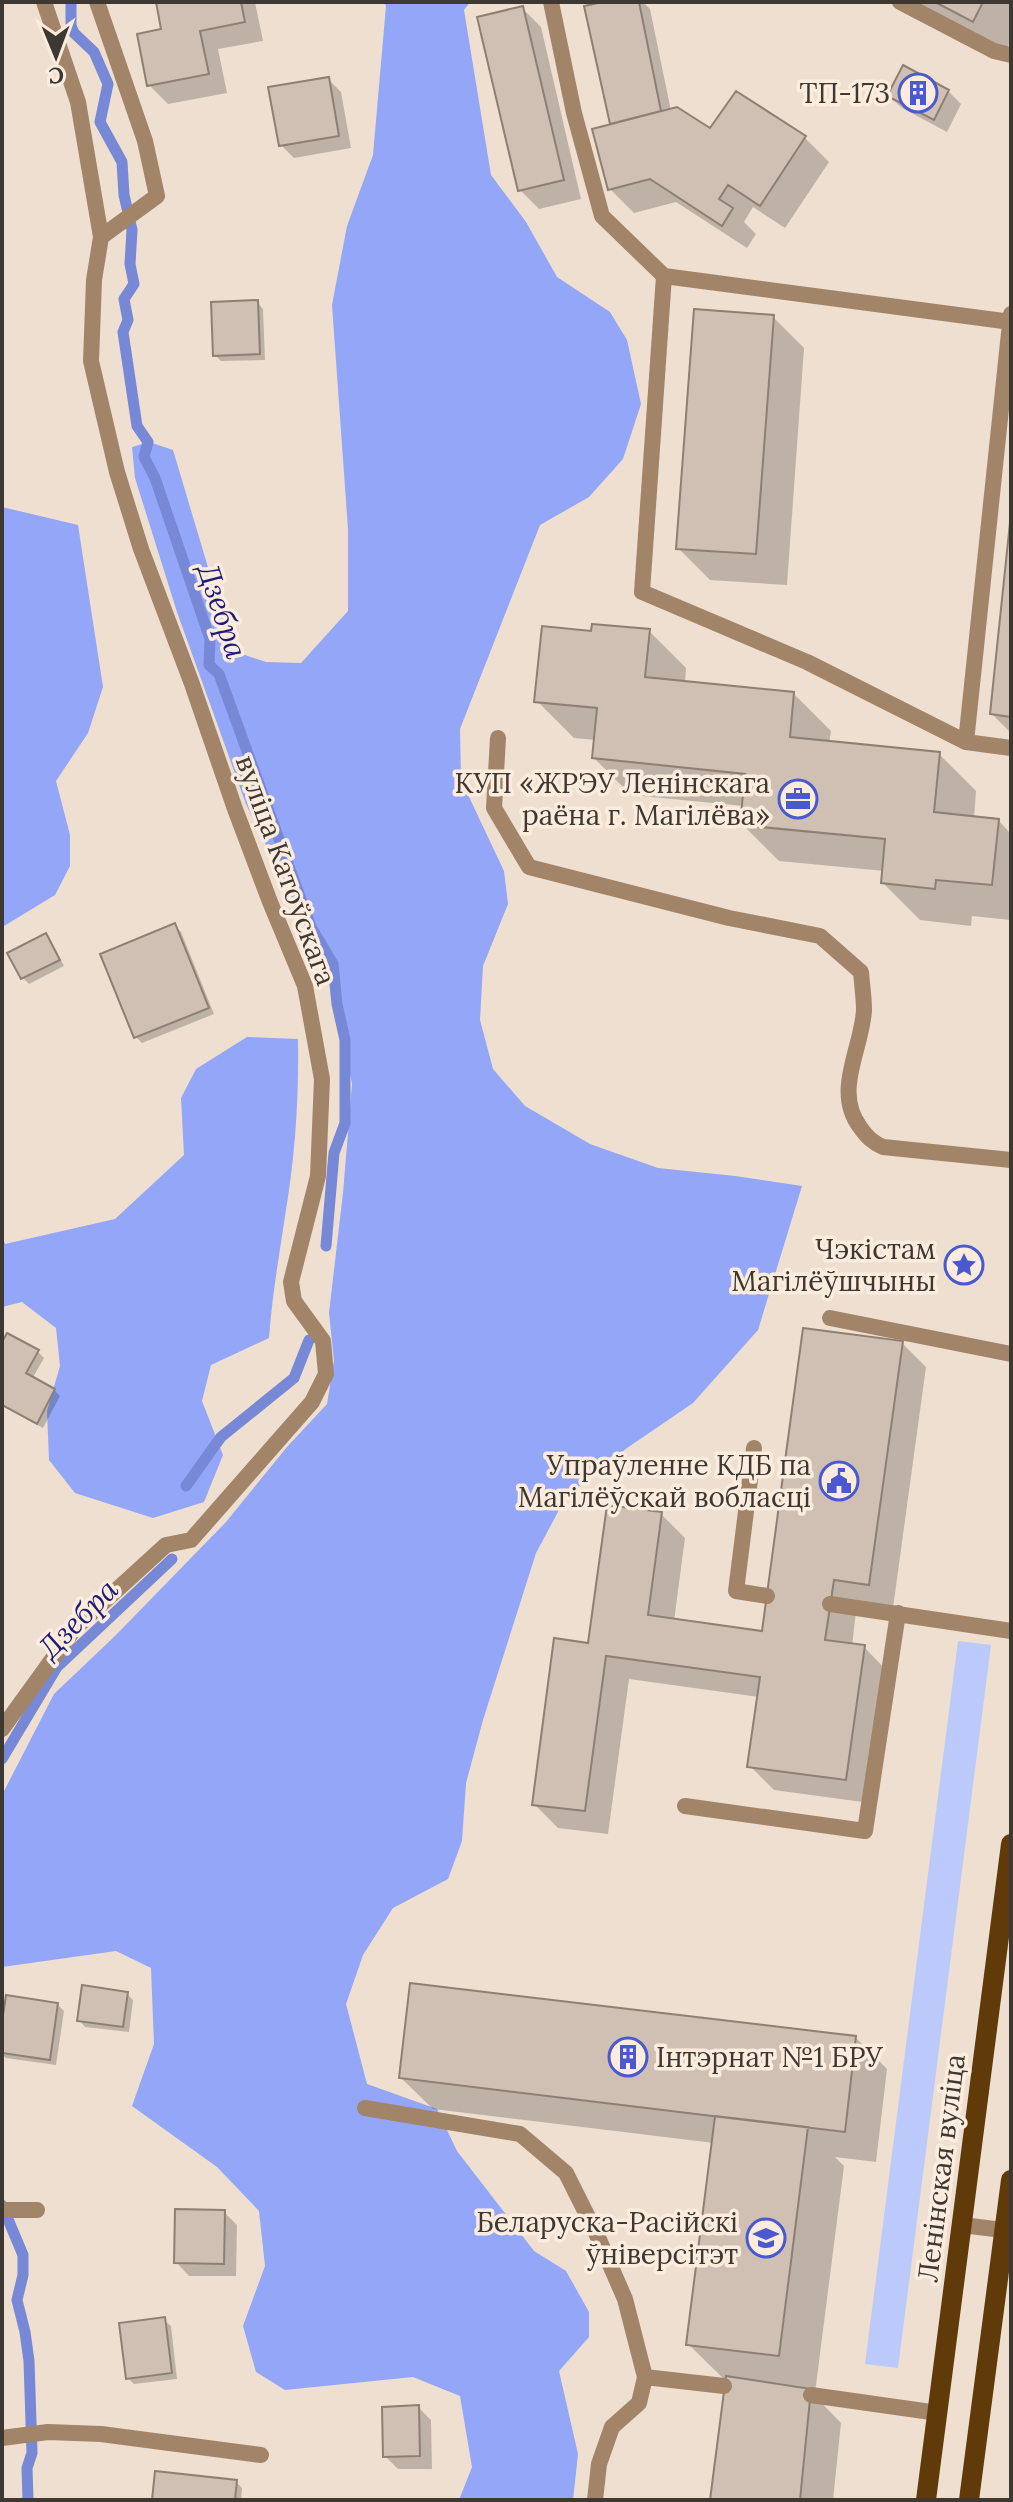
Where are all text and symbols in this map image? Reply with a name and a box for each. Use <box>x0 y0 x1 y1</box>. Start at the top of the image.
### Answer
north arrow <box>16 16 96 96</box>
text: С <box>49 62 64 90</box>
building icon: ТП-173 <box>897 72 939 114</box>
place label: ТП-173 <box>800 75 890 111</box>
water label: Дзебра <box>190 558 256 663</box>
street label: вуліца Катоўскага <box>228 750 344 990</box>
place label: КУП «ЖРЭУ Ленінскага раёна г. Магілёва» <box>454 765 770 833</box>
office icon: КУП «ЖРЭУ Ленінскага раёна г. Магілёва» <box>777 778 819 820</box>
place label: Чэкістам Магілёўшчыны <box>731 1231 936 1299</box>
place icon: Чэкістам Магілёўшчыны <box>943 1244 985 1286</box>
place label: Упраўленне КДБ па Магілёўскай вобласці <box>518 1447 811 1515</box>
public building icon: Упраўленне КДБ па Магілёўскай вобласці <box>818 1460 860 1502</box>
water label: Дзебра <box>30 1570 126 1666</box>
building icon: Інтэрнат №1 БРУ <box>607 2036 649 2078</box>
place label: Інтэрнат №1 БРУ <box>656 2039 883 2075</box>
street label: Ленінская вуліца <box>909 2052 973 2284</box>
place label: Беларуска-Расійскі ўніверсітэт <box>476 2204 738 2272</box>
school or university icon: Беларуска-Расійскі ўніверсітэт <box>745 2217 787 2259</box>

